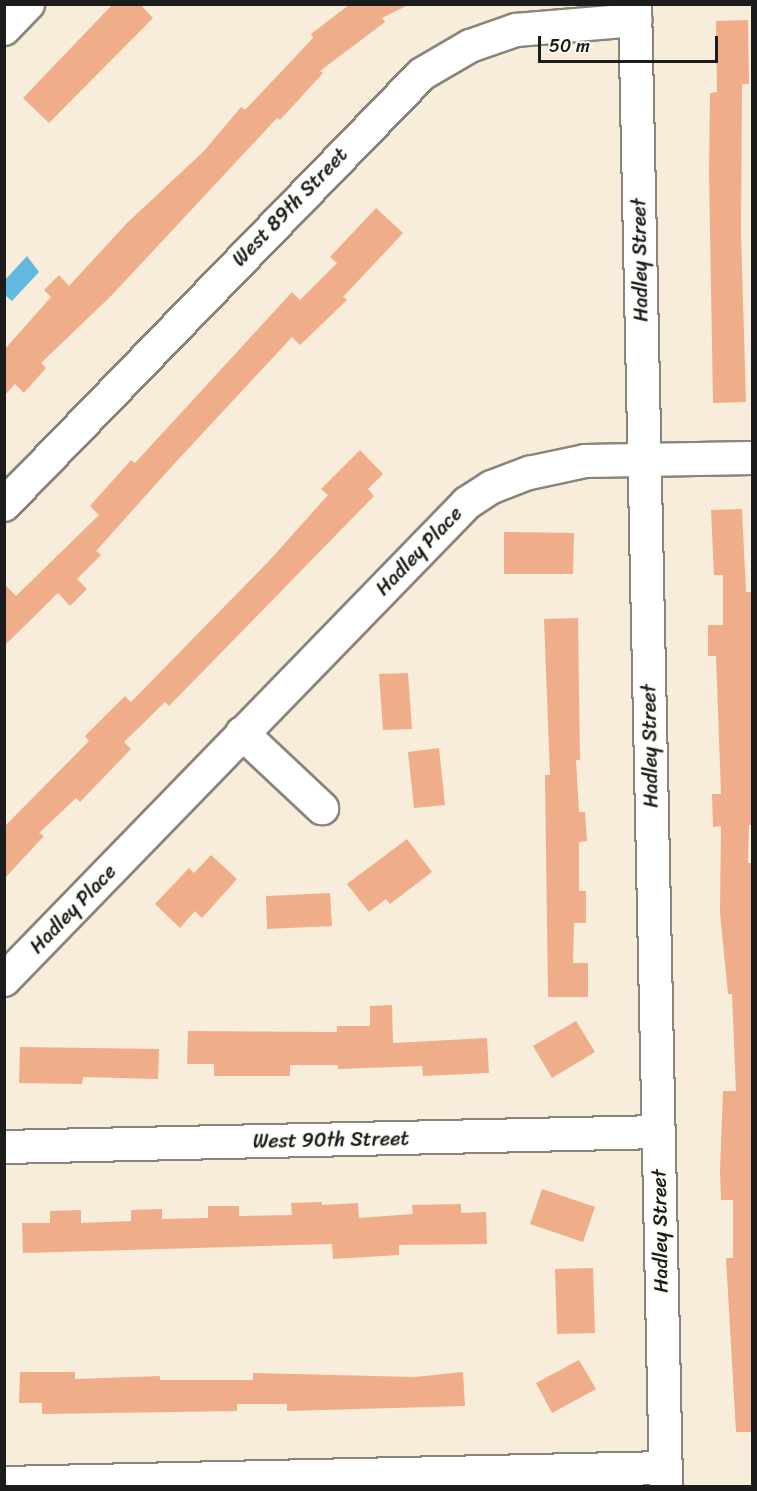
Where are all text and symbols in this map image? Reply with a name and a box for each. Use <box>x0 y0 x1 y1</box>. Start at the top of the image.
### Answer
scale bar <box>541 24 721 62</box>
text: 50 m <box>549 30 590 62</box>
street label: West 89th Street <box>227 143 353 271</box>
street label: Hadley Street <box>627 198 653 322</box>
street label: Hadley Place <box>371 502 467 600</box>
street label: Hadley Street <box>637 684 663 808</box>
street label: Hadley Place <box>25 860 121 958</box>
street label: West 90th Street <box>253 1127 409 1153</box>
street label: Hadley Street <box>647 1169 673 1293</box>

